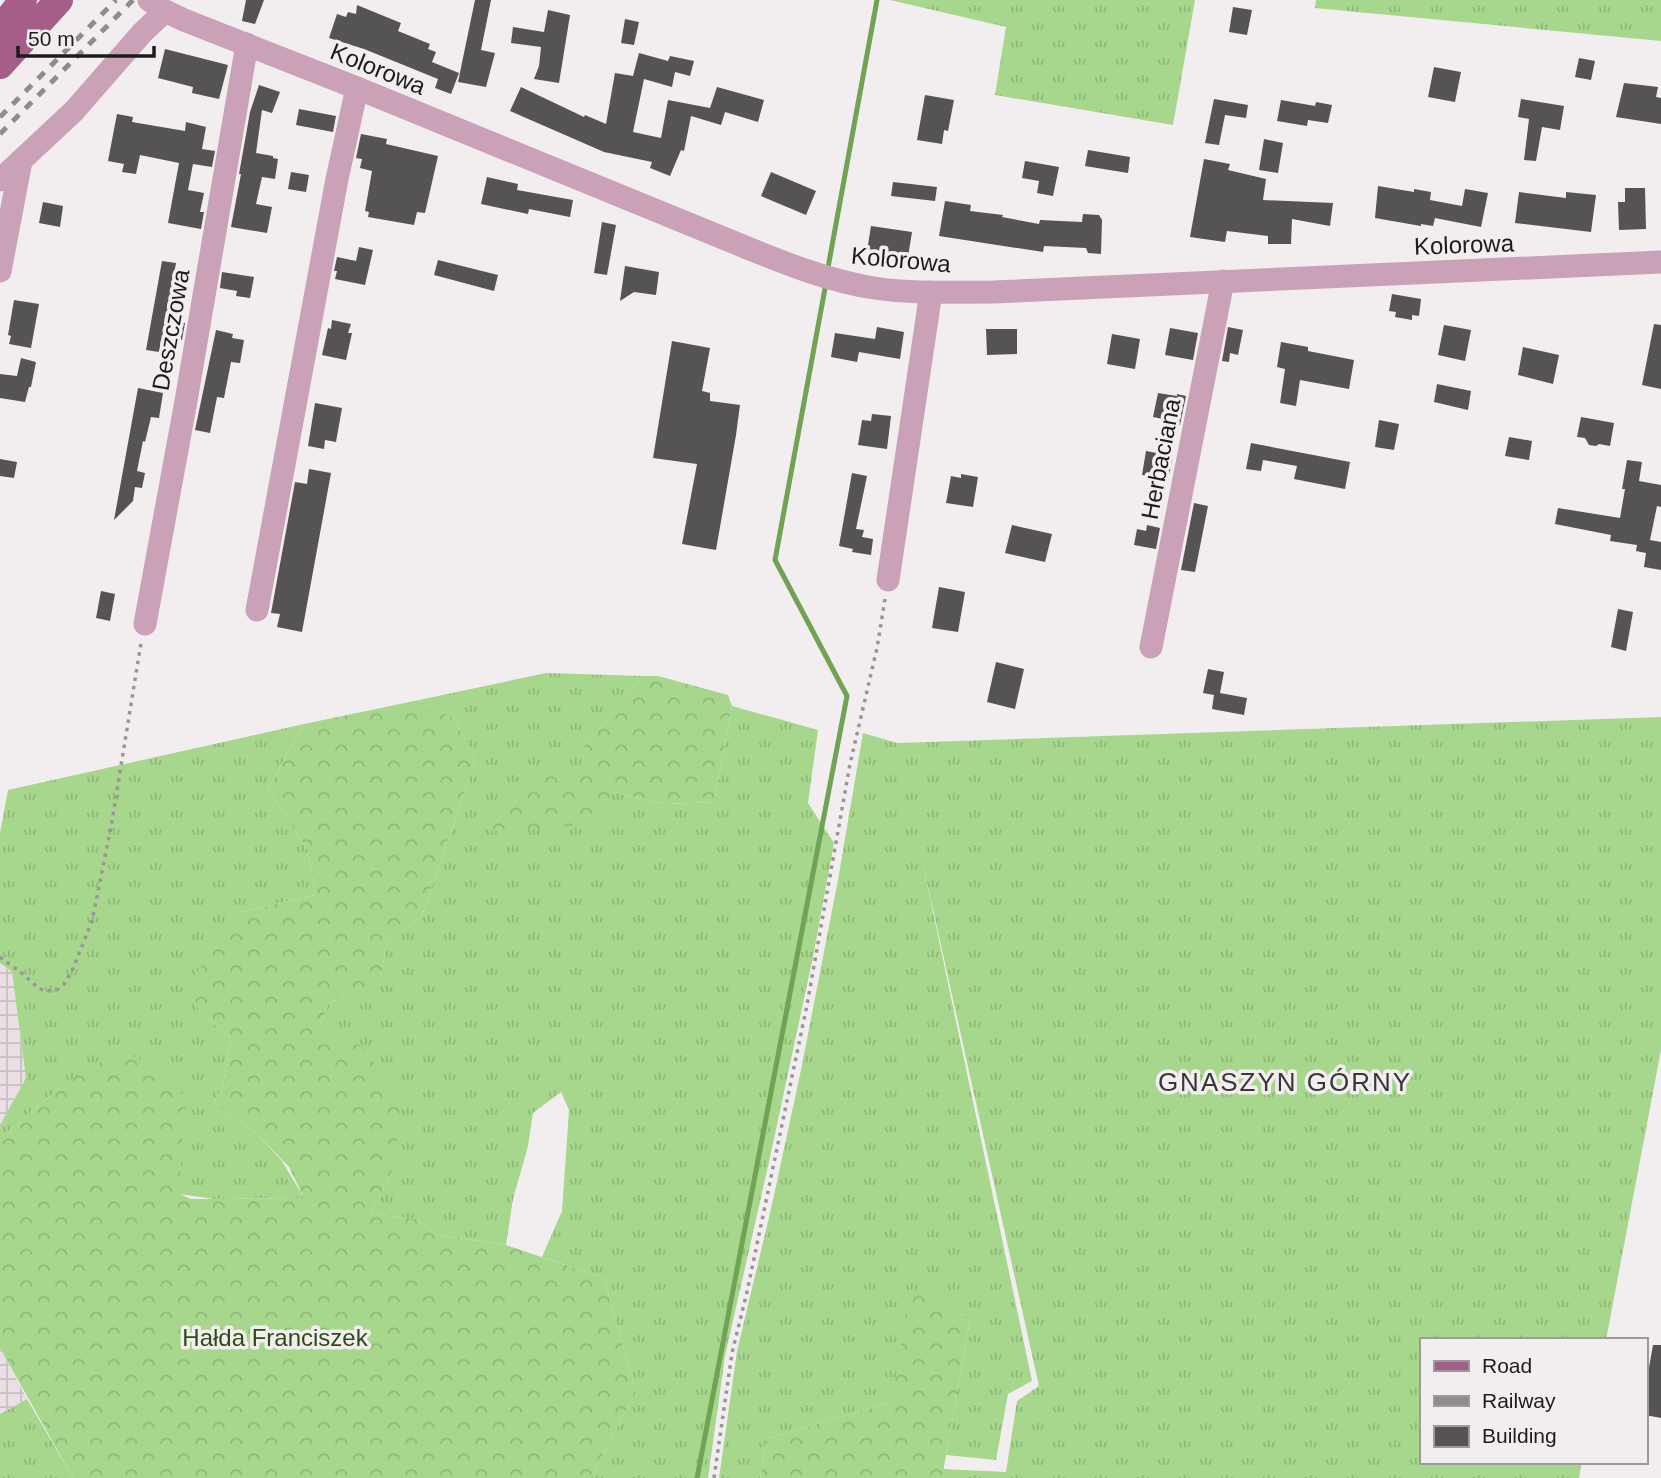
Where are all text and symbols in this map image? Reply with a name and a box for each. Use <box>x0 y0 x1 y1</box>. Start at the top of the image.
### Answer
scale bar <box>18 14 154 58</box>
text: 50 m <box>28 27 75 50</box>
street label: Kolorowa <box>327 37 430 100</box>
street label: Kolorowa <box>1414 229 1515 260</box>
street label: Kolorowa <box>850 242 953 277</box>
street label: Deszczowa <box>147 267 195 393</box>
street label: Herbaciana <box>1136 395 1186 522</box>
district label: GNASZYN GÓRNY <box>1158 1067 1412 1097</box>
park label: Hałda Franciszek <box>182 1324 369 1351</box>
legend <box>1420 1338 1647 1464</box>
text: Road <box>1482 1354 1532 1377</box>
text: Railway <box>1482 1389 1556 1412</box>
text: Building <box>1482 1424 1557 1447</box>

